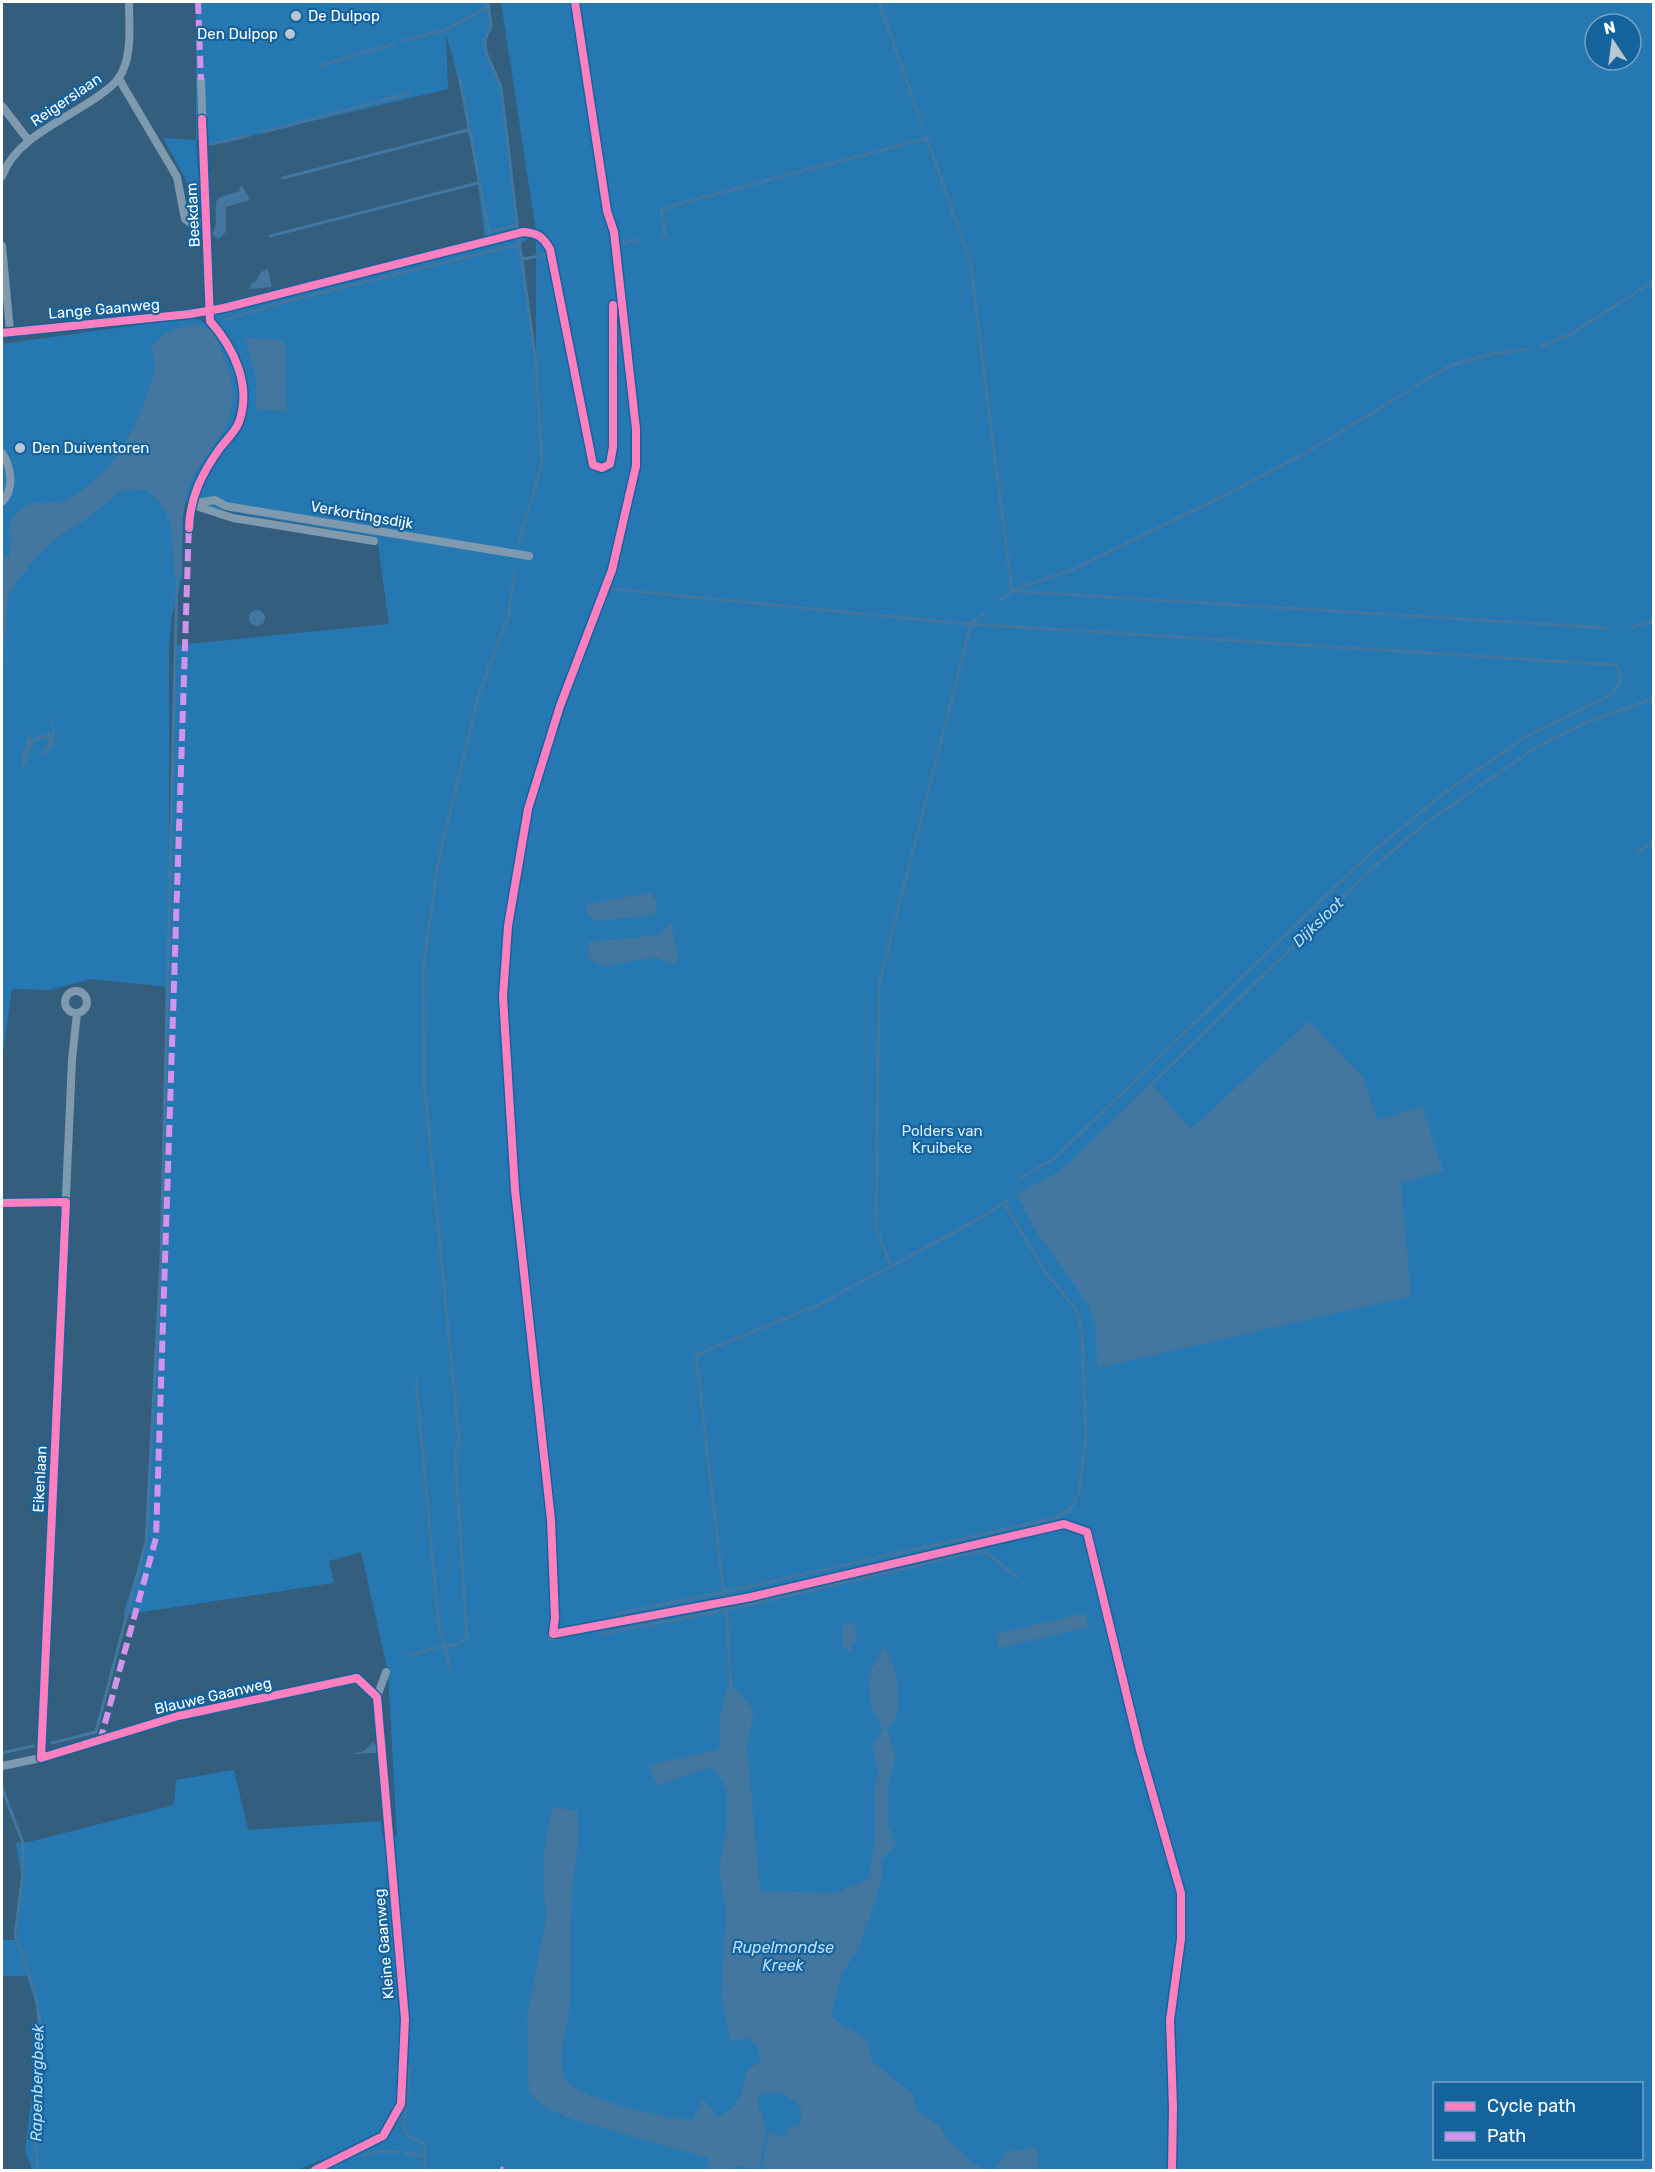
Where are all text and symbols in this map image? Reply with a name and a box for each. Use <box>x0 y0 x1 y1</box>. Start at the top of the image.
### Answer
place label: De Dulpop <box>308 7 380 25</box>
marker: De Dulpop <box>289 9 303 23</box>
north arrow <box>1583 12 1643 72</box>
text: N <box>1602 17 1617 38</box>
place label: Den Dulpop <box>197 25 278 43</box>
marker: Den Dulpop <box>283 27 297 41</box>
street label: Reigerslaan <box>27 70 105 130</box>
street label: Beekdam <box>182 182 204 248</box>
street label: Lange Gaanweg <box>48 295 160 323</box>
place label: Den Duiventoren <box>32 439 149 457</box>
marker: Den Duiventoren <box>13 441 27 455</box>
street label: Verkortingsdijk <box>309 497 415 533</box>
water label: Dijksloot <box>1289 892 1348 951</box>
park label: Polders van Kruibeke <box>901 1122 983 1157</box>
street label: Eikenlaan <box>29 1445 51 1513</box>
street label: Blauwe Gaanweg <box>153 1674 273 1718</box>
street label: Kleine Gaanweg <box>370 1888 398 2000</box>
water label: Rupelmondse Kreek <box>732 1938 834 1975</box>
water label: Rapenbergbeek <box>26 2023 48 2142</box>
legend <box>1433 2082 1643 2160</box>
text: Cycle path <box>1487 2095 1576 2117</box>
text: Path <box>1487 2125 1526 2147</box>

